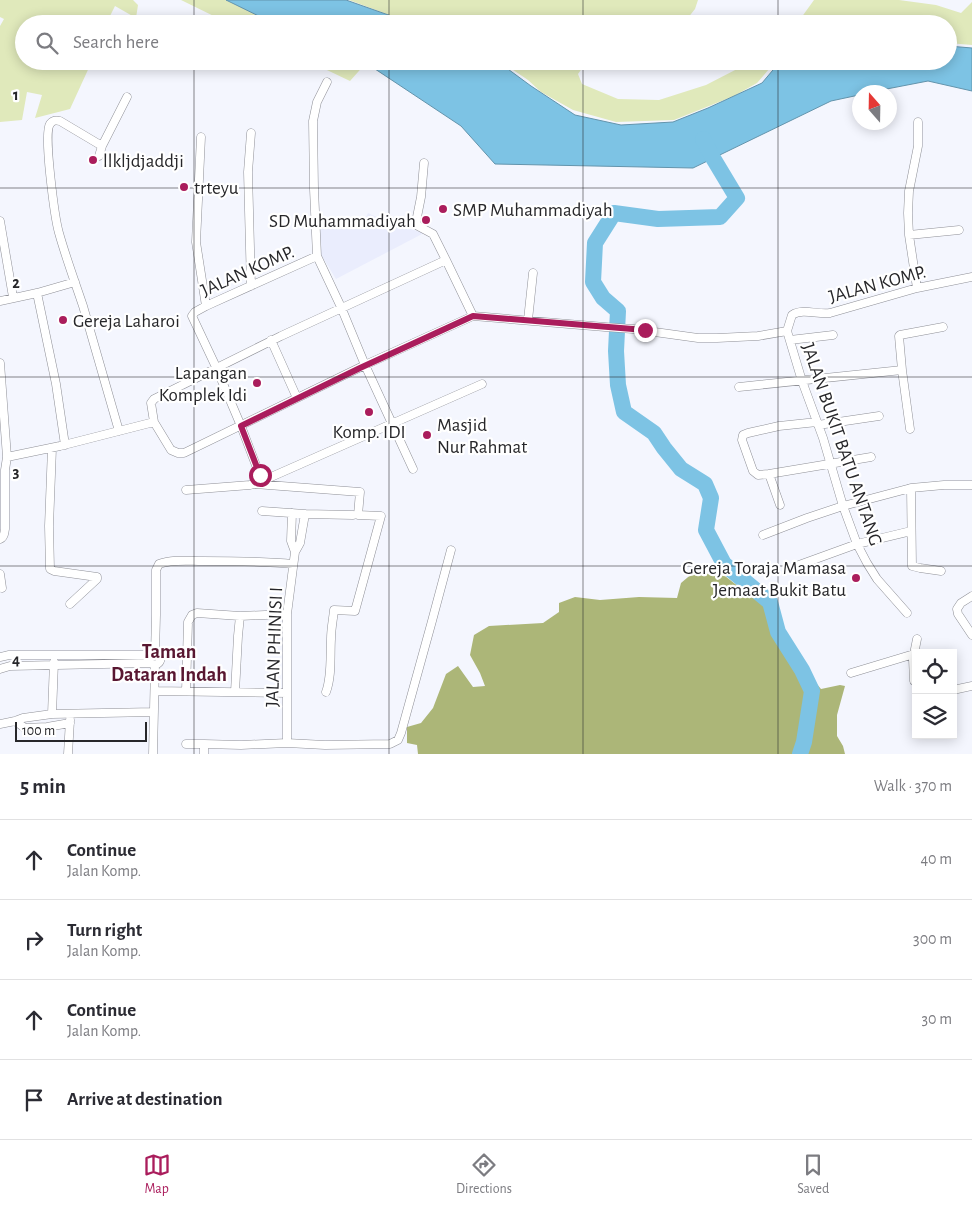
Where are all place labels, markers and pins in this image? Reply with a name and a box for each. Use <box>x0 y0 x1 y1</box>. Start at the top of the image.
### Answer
place label: llkljdjaddji <box>103 152 184 171</box>
marker: llkljdjaddji <box>87 154 99 166</box>
place label: trteyu <box>194 179 239 198</box>
marker: trteyu <box>178 181 190 193</box>
place label: SMP Muhammadiyah <box>453 201 613 220</box>
marker: SMP Muhammadiyah <box>437 203 449 215</box>
place label: SD Muhammadiyah <box>269 212 416 231</box>
marker: SD Muhammadiyah <box>420 214 432 226</box>
place label: Gereja Laharoi <box>73 312 180 331</box>
marker: Gereja Laharoi <box>57 314 69 326</box>
place label: Lapangan Komplek Idi <box>159 364 247 405</box>
marker: Lapangan Komplek Idi <box>251 377 263 389</box>
marker: Komp. IDI <box>363 406 375 418</box>
place label: Masjid Nur Rahmat <box>437 416 527 457</box>
place label: Komp. IDI <box>332 423 406 442</box>
marker: Masjid Nur Rahmat <box>421 429 433 441</box>
place label: Gereja Toraja Mamasa Jemaat Bukit Batu <box>682 559 846 600</box>
marker: Gereja Toraja Mamasa Jemaat Bukit Batu <box>850 572 862 584</box>

